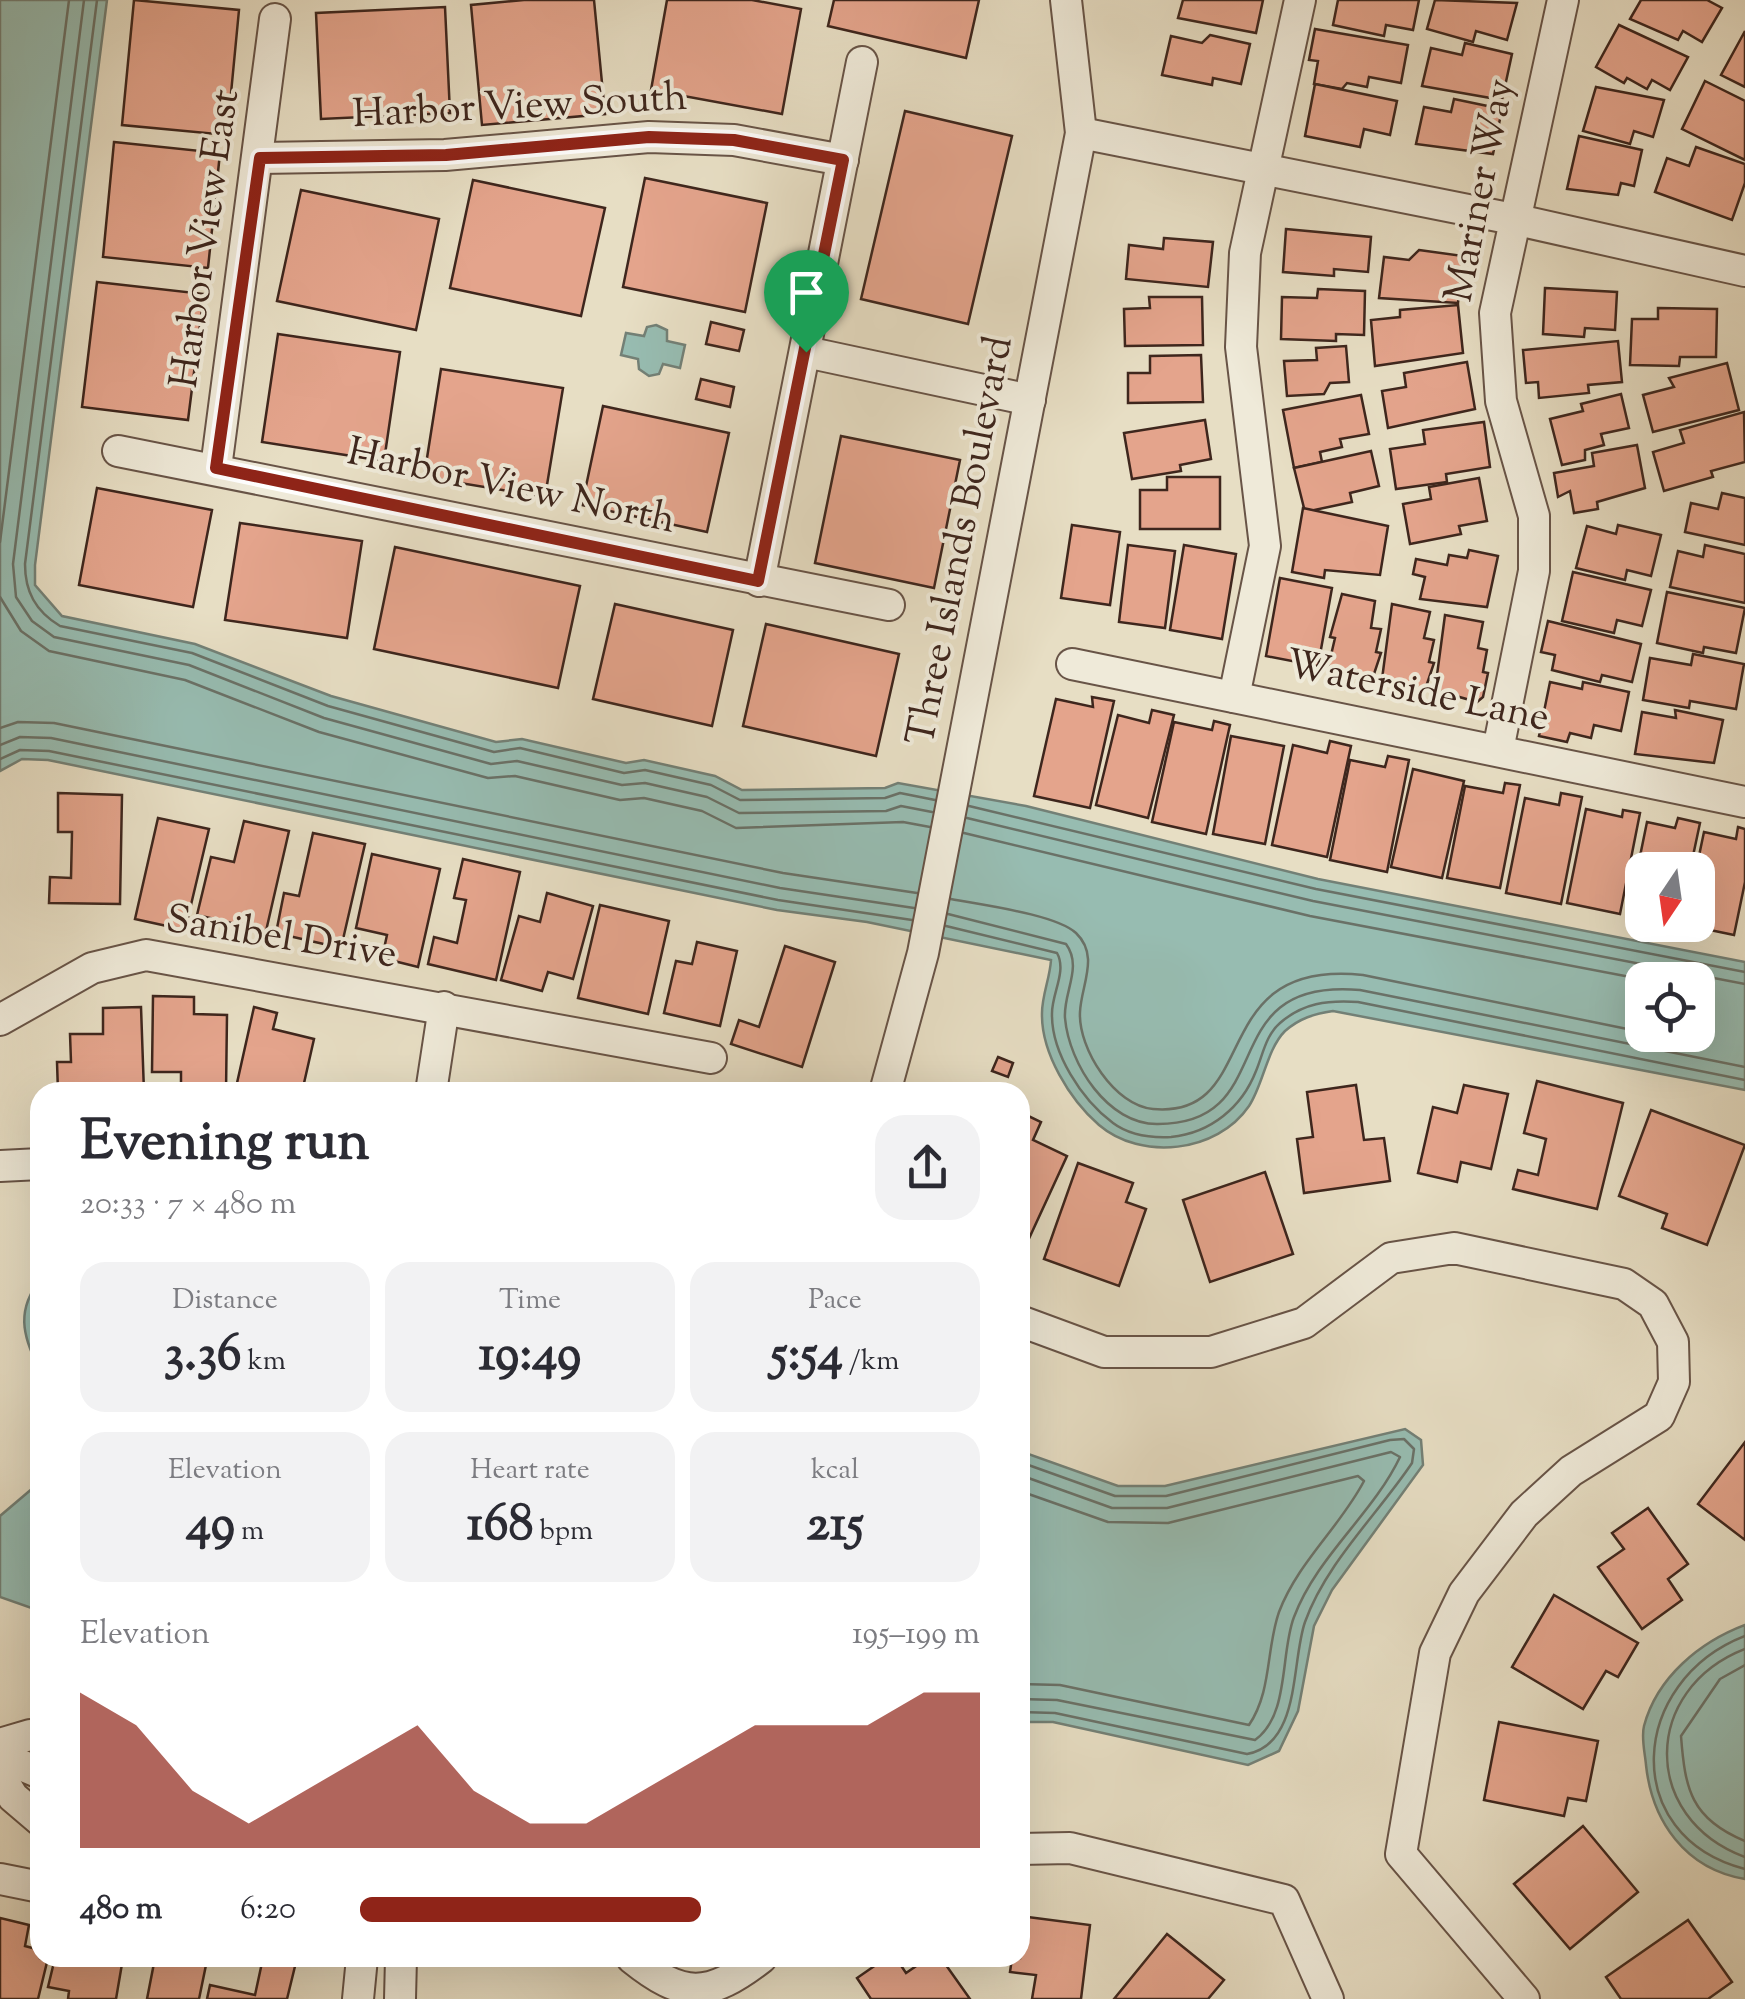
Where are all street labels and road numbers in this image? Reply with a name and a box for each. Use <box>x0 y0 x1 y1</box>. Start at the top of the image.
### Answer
street label: Harbor View South <box>351 71 689 145</box>
street label: Mariner Way <box>1432 74 1532 307</box>
street label: Harbor View East <box>158 86 256 392</box>
street label: Three Islands Boulevard <box>894 331 1030 751</box>
street label: Harbor View North <box>342 425 680 551</box>
street label: Waterside Lane <box>1280 637 1554 749</box>
street label: Sanibel Drive <box>161 893 401 985</box>

